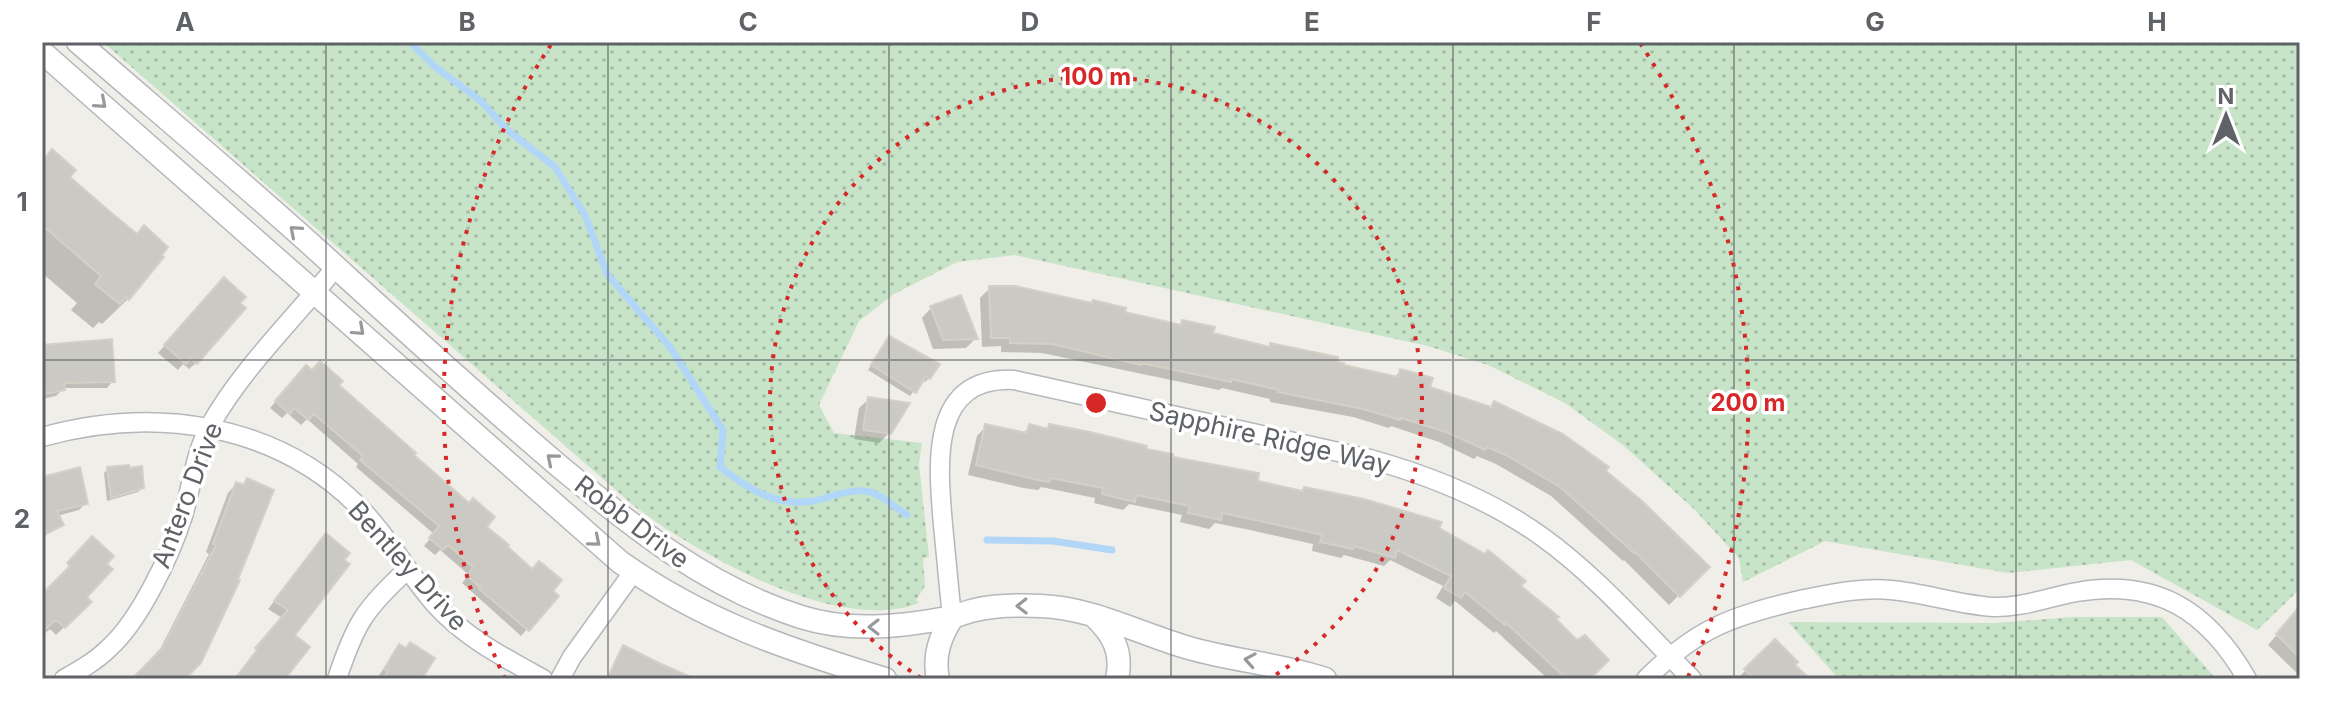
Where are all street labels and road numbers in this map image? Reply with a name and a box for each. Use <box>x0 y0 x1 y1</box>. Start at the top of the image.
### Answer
street label: Sapphire Ridge Way <box>1146 395 1394 480</box>
street label: Antero Drive <box>145 418 229 572</box>
street label: Robb Drive <box>569 468 696 575</box>
street label: Bentley Drive <box>342 495 475 637</box>

